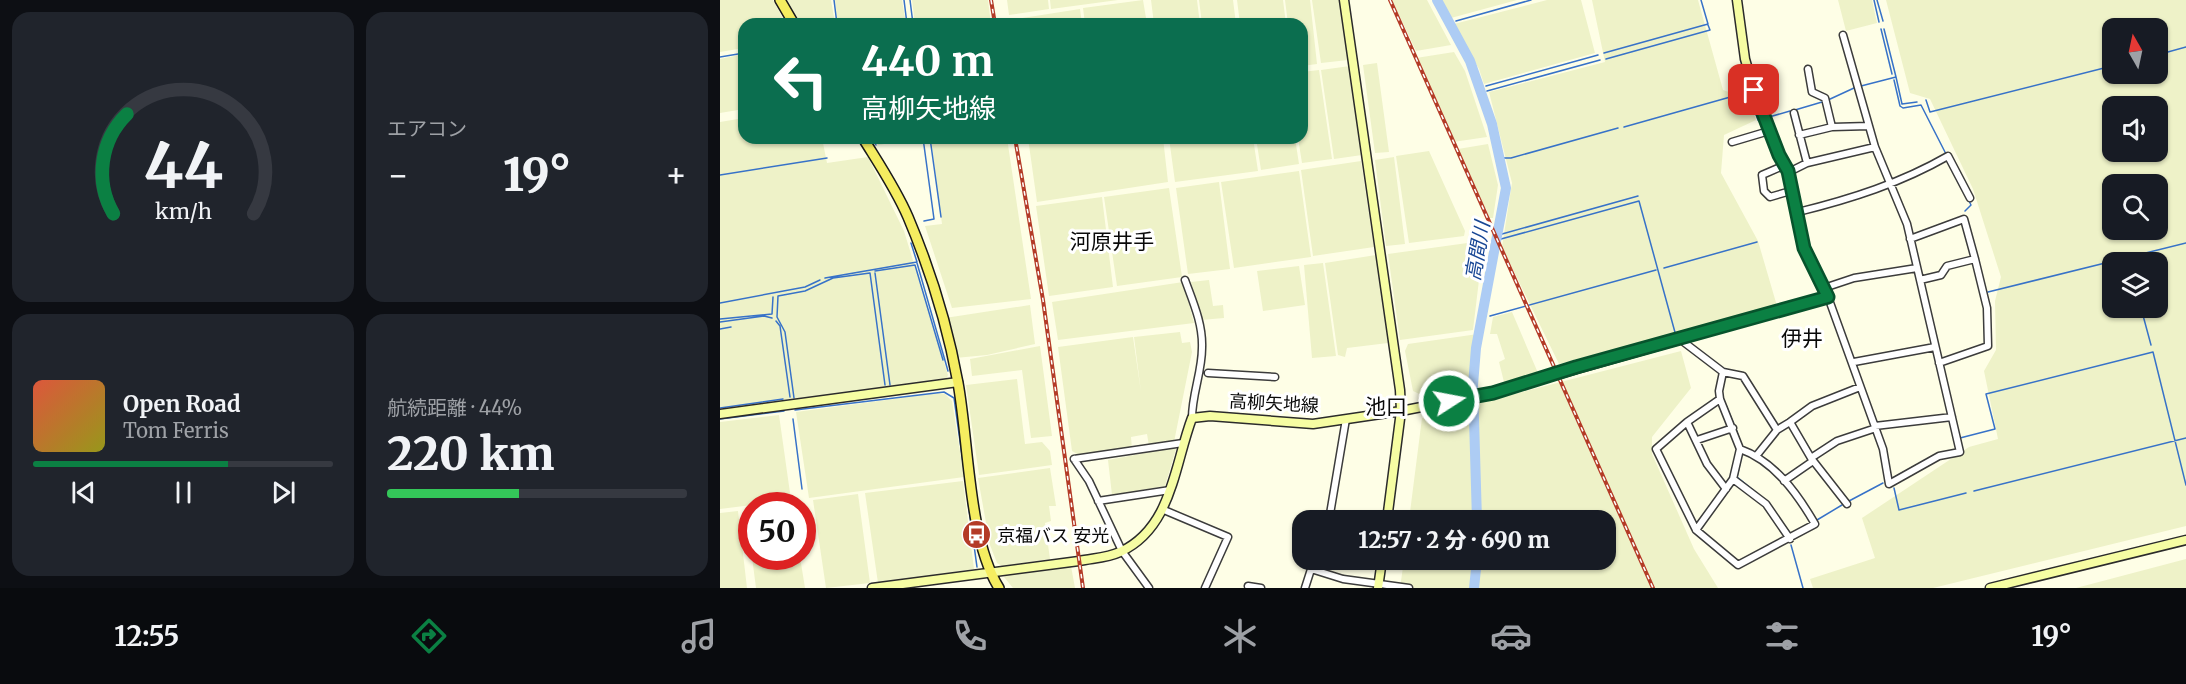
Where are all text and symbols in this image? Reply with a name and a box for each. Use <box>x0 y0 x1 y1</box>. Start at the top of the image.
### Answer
north arrow <box>2102 18 2168 84</box>
map controls <box>2102 18 2168 318</box>
text: 440 m <box>861 35 994 87</box>
icon: left <box>762 42 840 120</box>
pin <box>1728 64 1779 115</box>
icon: arrive <box>1737 73 1770 106</box>
text: 高柳矢地線 <box>861 91 996 125</box>
button: sound <box>2102 96 2168 162</box>
text: エアコン <box>387 116 467 141</box>
text: 44 <box>143 127 223 205</box>
text: 19° <box>503 147 571 203</box>
text: − <box>387 155 409 196</box>
text: + <box>665 155 687 196</box>
button: search <box>2102 174 2168 240</box>
text: km/h <box>155 198 211 225</box>
water label: 高間川 <box>1459 217 1495 283</box>
district label: 河原井手 <box>1070 228 1154 255</box>
button: layers <box>2102 252 2168 318</box>
district label: 伊井 <box>1781 325 1823 352</box>
position arrow <box>1417 369 1481 433</box>
street label: 高柳矢地線 <box>1228 389 1320 417</box>
text: Open Road <box>123 390 241 418</box>
district label: 池口 <box>1365 393 1407 420</box>
text: 航続距離 · 44% <box>387 395 522 420</box>
text: Tom Ferris <box>123 418 229 443</box>
text: 220 km <box>387 426 554 482</box>
icon: previous <box>67 476 100 509</box>
icon: pause <box>167 476 200 509</box>
icon: next <box>267 476 300 509</box>
speed limit sign: 50 <box>738 492 816 570</box>
bus stop icon: 京福バス 安光 <box>960 519 992 551</box>
place label: 京福バス 安光 <box>997 524 1109 547</box>
text: 12:57 · 2 分 · 690 m <box>1358 526 1550 554</box>
icon: directions <box>408 615 450 657</box>
icon: music <box>678 615 720 657</box>
icon: phone <box>949 615 991 657</box>
icon: climate <box>1219 615 1261 657</box>
icon: car <box>1490 615 1532 657</box>
icon: filters <box>1761 615 1803 657</box>
text: 12:55 <box>114 619 179 653</box>
text: 19° <box>2031 619 2072 653</box>

